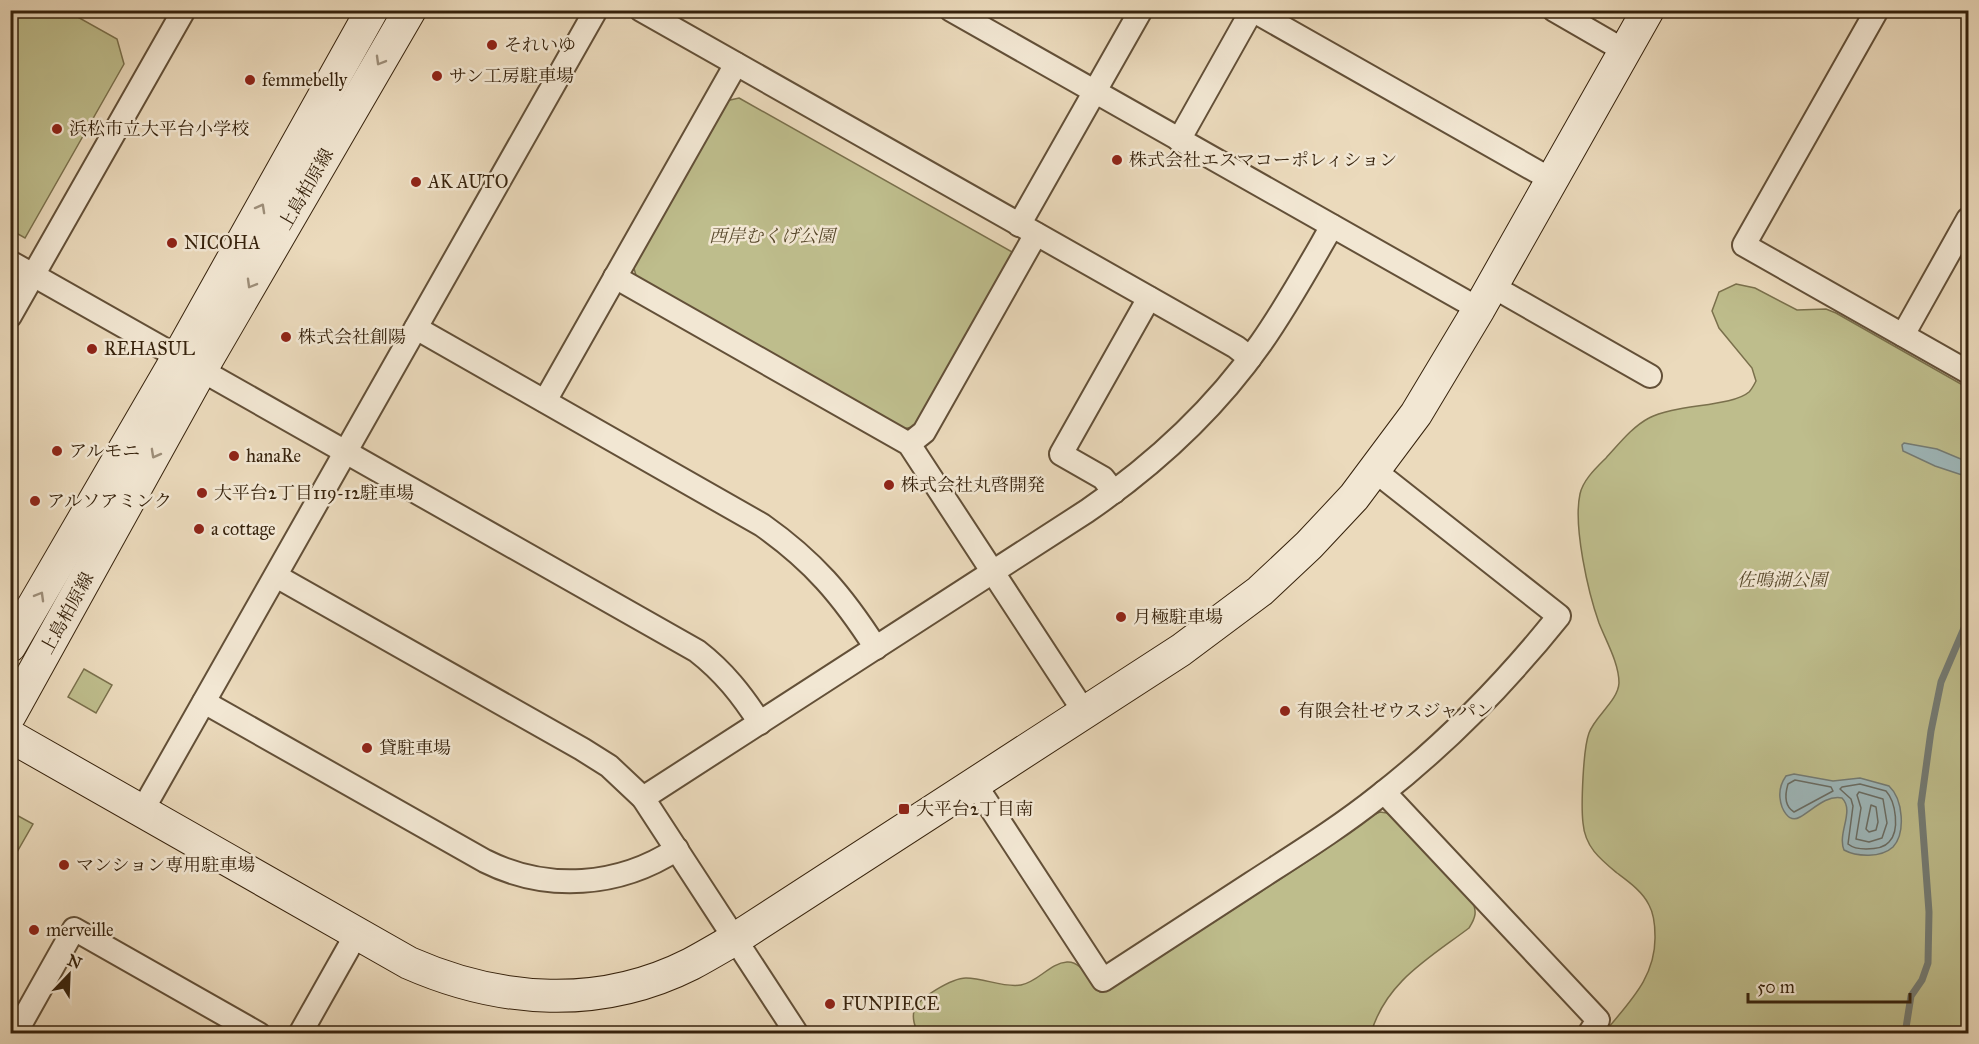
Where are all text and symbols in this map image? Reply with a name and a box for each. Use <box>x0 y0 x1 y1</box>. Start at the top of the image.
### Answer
place label: それいゆ <box>504 34 576 56</box>
marker: それいゆ <box>485 38 499 52</box>
one-way arrow <box>376 55 388 65</box>
place label: サン工房駐車場 <box>449 65 574 87</box>
place label: femmebelly <box>262 69 348 91</box>
marker: サン工房駐車場 <box>430 69 444 83</box>
marker: femmebelly <box>243 73 257 87</box>
place label: 浜松市立大平台小学校 <box>69 118 249 140</box>
marker: 浜松市立大平台小学校 <box>50 122 64 136</box>
street label: 上島柏原線 <box>274 145 338 233</box>
place label: 株式会社エスマコーポレィション <box>1129 149 1397 171</box>
marker: 株式会社エスマコーポレィション <box>1110 153 1124 167</box>
place label: AK AUTO <box>427 171 508 193</box>
marker: AK AUTO <box>409 175 423 189</box>
one-way arrow <box>254 203 266 214</box>
park label: 西岸むくげ公園 <box>709 225 838 247</box>
place label: NICOHA <box>184 232 260 254</box>
marker: NICOHA <box>165 236 179 250</box>
one-way arrow <box>247 278 258 288</box>
place label: 株式会社創陽 <box>298 326 406 348</box>
marker: 株式会社創陽 <box>279 330 293 344</box>
place label: REHASUL <box>104 338 196 360</box>
marker: REHASUL <box>85 342 99 356</box>
place label: アルモニ <box>69 440 140 462</box>
marker: アルモニ <box>50 444 64 458</box>
place label: hanaRe <box>246 445 301 467</box>
one-way arrow <box>151 448 162 458</box>
marker: hanaRe <box>227 449 241 463</box>
place label: 株式会社丸啓開発 <box>901 474 1045 496</box>
marker: 株式会社丸啓開発 <box>882 478 896 492</box>
place label: 大平台2丁目119-12駐車場 <box>214 482 414 504</box>
marker: 大平台2丁目119-12駐車場 <box>195 486 209 500</box>
place label: アルソアミンク <box>47 490 172 512</box>
marker: アルソアミンク <box>28 494 42 508</box>
place label: a cottage <box>211 518 276 541</box>
marker: a cottage <box>192 522 206 536</box>
street label: 上島柏原線 <box>36 568 98 658</box>
park label: 佐鳴湖公園 <box>1737 569 1830 591</box>
one-way arrow <box>33 592 44 602</box>
place label: 月極駐車場 <box>1133 606 1223 628</box>
marker: 月極駐車場 <box>1114 610 1128 624</box>
place label: 有限会社ゼウスジャパン <box>1297 700 1494 722</box>
marker: 有限会社ゼウスジャパン <box>1278 704 1292 718</box>
place label: 貸駐車場 <box>379 737 451 759</box>
marker: 貸駐車場 <box>360 741 374 755</box>
place label: 大平台2丁目南 <box>916 798 1033 820</box>
marker: 大平台2丁目南 <box>897 802 911 816</box>
place label: マンション専用駐車場 <box>76 854 255 876</box>
marker: マンション専用駐車場 <box>57 858 71 872</box>
place label: merveille <box>46 919 114 941</box>
marker: merveille <box>27 923 41 937</box>
north arrow <box>39 945 99 1005</box>
text: N <box>65 950 85 973</box>
scale bar <box>1748 966 1910 1004</box>
text: 50 m <box>1757 976 1795 998</box>
place label: FUNPIECE <box>842 993 939 1015</box>
marker: FUNPIECE <box>823 997 837 1011</box>

